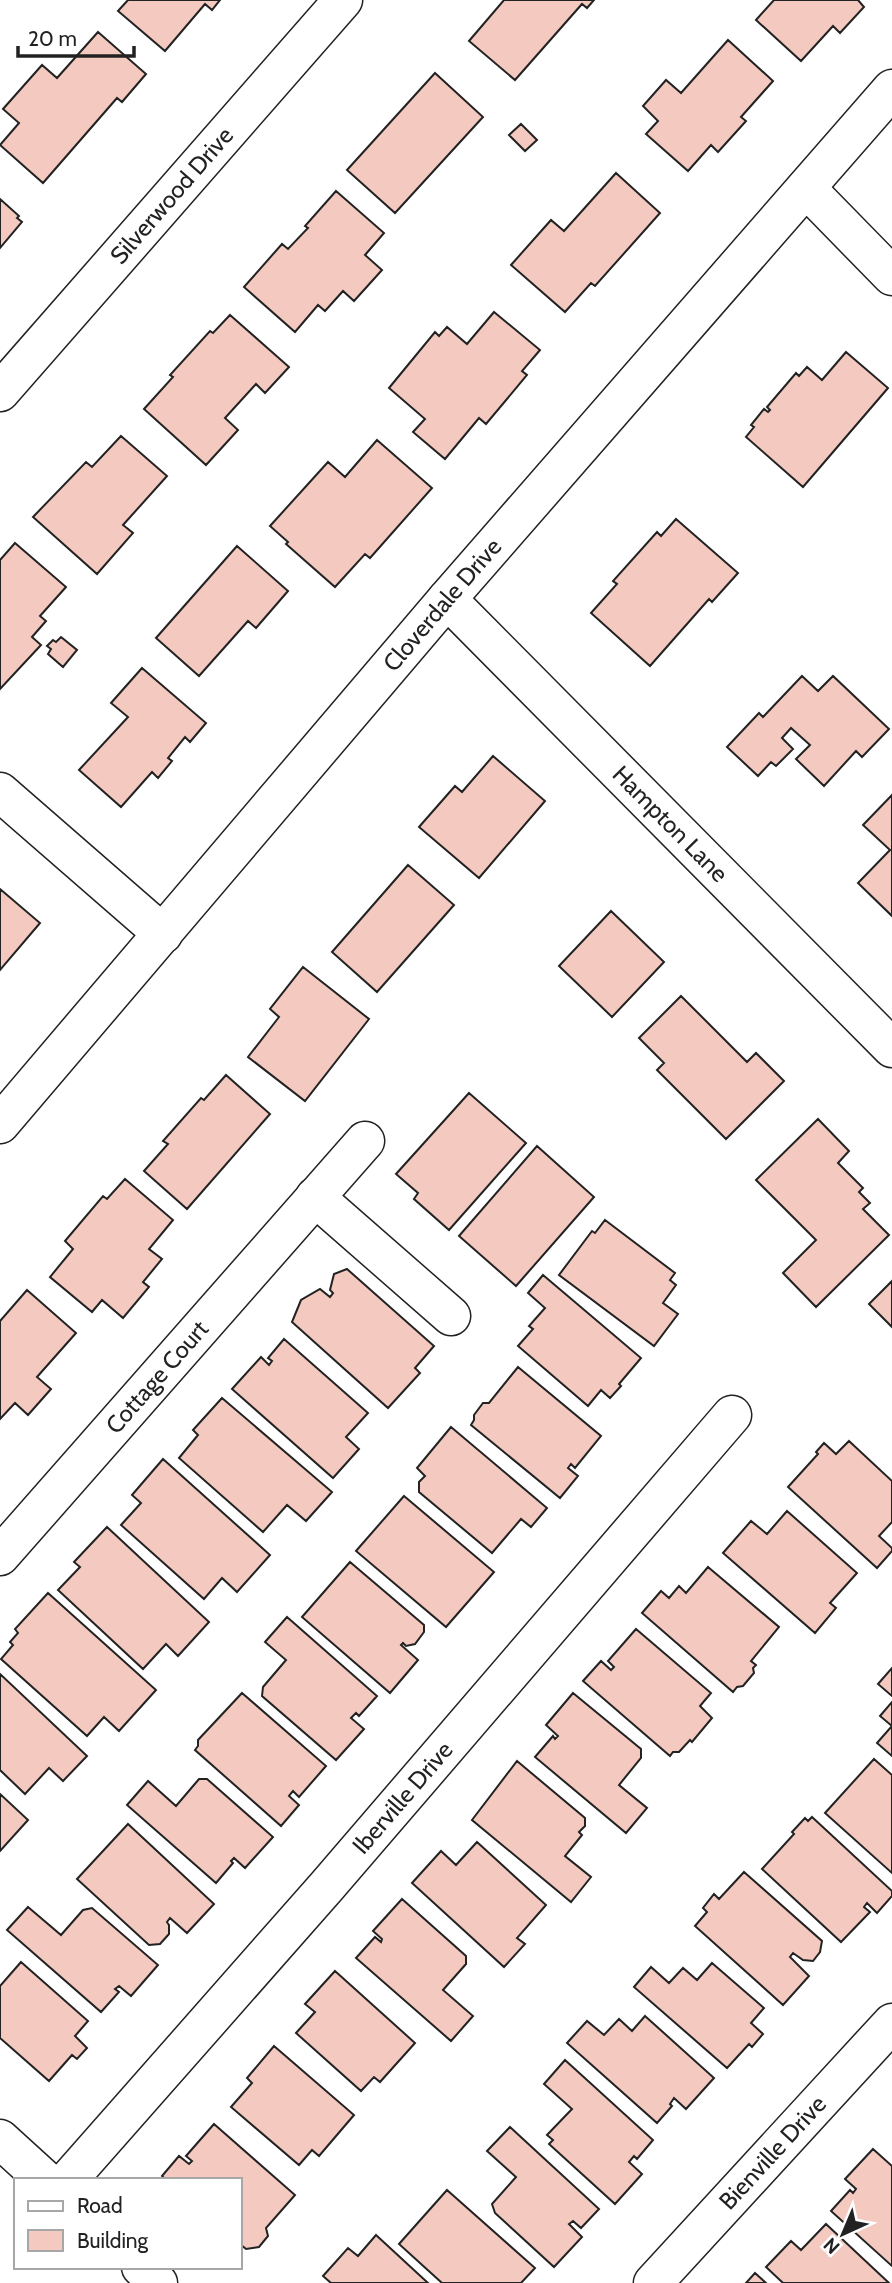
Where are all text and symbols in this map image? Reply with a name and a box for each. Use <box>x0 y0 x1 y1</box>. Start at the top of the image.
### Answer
scale bar <box>18 14 133 58</box>
text: 20 m <box>28 26 77 51</box>
street label: Silverwood Drive <box>104 121 239 270</box>
street label: Cloverdale Drive <box>377 532 507 677</box>
street label: Hampton Lane <box>607 760 734 888</box>
street label: Cottage Court <box>99 1315 214 1439</box>
street label: Iberville Drive <box>346 1735 459 1860</box>
street label: Bienville Drive <box>713 2089 832 2215</box>
legend <box>14 2178 242 2269</box>
text: Road <box>77 2193 123 2218</box>
north arrow <box>808 2199 878 2269</box>
text: Building <box>77 2228 149 2253</box>
text: N <box>819 2233 844 2259</box>

